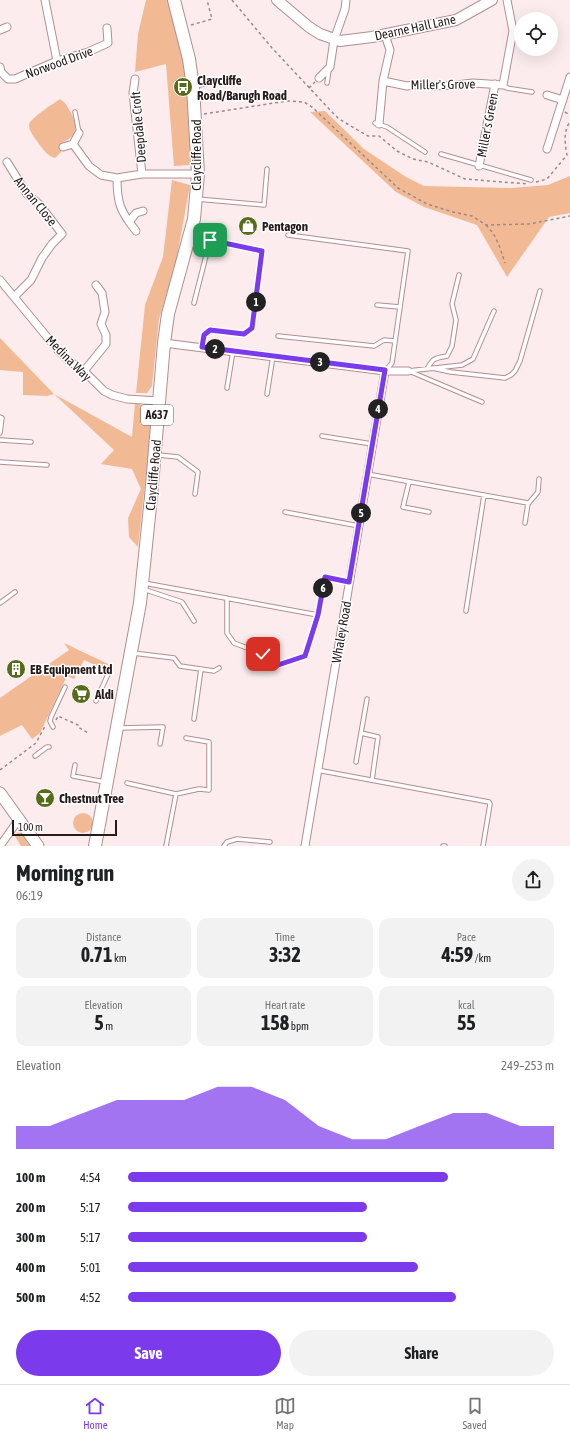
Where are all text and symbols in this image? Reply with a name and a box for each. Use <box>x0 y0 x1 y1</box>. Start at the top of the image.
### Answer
street label: Dearne Hall Lane <box>373 12 457 43</box>
map controls <box>514 12 558 56</box>
button: locate <box>514 12 558 56</box>
street label: Norwood Drive <box>23 43 95 82</box>
place label: Claycliffe Road/Barugh Road <box>197 73 287 103</box>
bus stop icon: Claycliffe Road/Barugh Road <box>172 76 194 98</box>
street label: Miller's Grove <box>411 76 475 93</box>
street label: Deepdale Croft <box>128 90 149 163</box>
street label: Miller's Green <box>474 92 501 159</box>
street label: Claycliffe Road <box>189 119 204 191</box>
street label: Annan Close <box>11 174 60 229</box>
shop icon: Pentagon <box>237 215 259 237</box>
place label: Pentagon <box>262 219 308 234</box>
pin <box>193 223 227 257</box>
icon: arrive <box>199 229 221 251</box>
pin: 1 <box>246 292 266 312</box>
text: 1 <box>253 296 259 308</box>
street label: Medina Way <box>43 332 95 385</box>
pin: 2 <box>205 339 225 359</box>
text: 2 <box>212 343 218 355</box>
pin: 3 <box>310 352 330 372</box>
text: 3 <box>317 356 323 368</box>
pin: 4 <box>368 399 388 419</box>
text: 4 <box>375 403 381 415</box>
road number: A637 <box>141 405 173 425</box>
street label: Claycliffe Road <box>143 439 164 511</box>
pin: 5 <box>351 503 371 523</box>
text: 5 <box>358 507 364 519</box>
pin: 6 <box>313 578 333 598</box>
text: 6 <box>320 582 326 594</box>
street label: Whaley Road <box>329 600 354 664</box>
pin <box>246 637 280 671</box>
icon: check <box>252 643 274 665</box>
building icon: EB Equipment Ltd <box>5 658 27 680</box>
place label: EB Equipment Ltd <box>30 662 113 677</box>
supermarket icon: Aldi <box>70 683 92 705</box>
place label: Aldi <box>94 687 114 702</box>
bar icon: Chestnut Tree <box>34 787 56 809</box>
place label: Chestnut Tree <box>59 791 124 806</box>
scale bar <box>12 818 117 837</box>
text: 100 m <box>18 821 43 833</box>
button: share <box>512 859 554 901</box>
text: Morning run <box>16 860 114 886</box>
text: 06:19 <box>16 888 43 903</box>
text: Distance <box>86 931 121 943</box>
text: Time <box>275 931 295 943</box>
text: Pace <box>457 931 476 943</box>
text: 0.71 <box>81 943 112 966</box>
text: 3:32 <box>269 943 301 966</box>
text: 4:59 <box>441 943 473 966</box>
text: km <box>112 952 127 964</box>
text: /km <box>473 952 491 964</box>
text: Elevation <box>85 999 123 1011</box>
text: Heart rate <box>265 999 305 1011</box>
text: kcal <box>458 999 475 1011</box>
text: 5 <box>94 1011 104 1034</box>
text: 158 <box>261 1011 289 1034</box>
text: 55 <box>457 1011 476 1034</box>
text: m <box>104 1020 113 1032</box>
text: bpm <box>289 1020 309 1032</box>
text: Elevation <box>16 1058 61 1073</box>
text: 249–253 m <box>501 1058 554 1073</box>
text: 100 m <box>16 1170 45 1185</box>
text: 4:54 <box>80 1170 101 1185</box>
text: 200 m <box>16 1200 45 1215</box>
text: 5:17 <box>80 1200 101 1215</box>
text: 300 m <box>16 1230 45 1245</box>
text: 5:17 <box>80 1230 101 1245</box>
text: 400 m <box>16 1260 45 1275</box>
text: 5:01 <box>80 1260 101 1275</box>
text: 500 m <box>16 1290 45 1305</box>
text: 4:52 <box>80 1290 101 1305</box>
button: Save <box>16 1330 281 1376</box>
button: Share <box>289 1330 554 1376</box>
tab: Home <box>83 1395 108 1431</box>
tab: Map <box>274 1395 296 1431</box>
tab: Saved <box>462 1395 487 1431</box>

